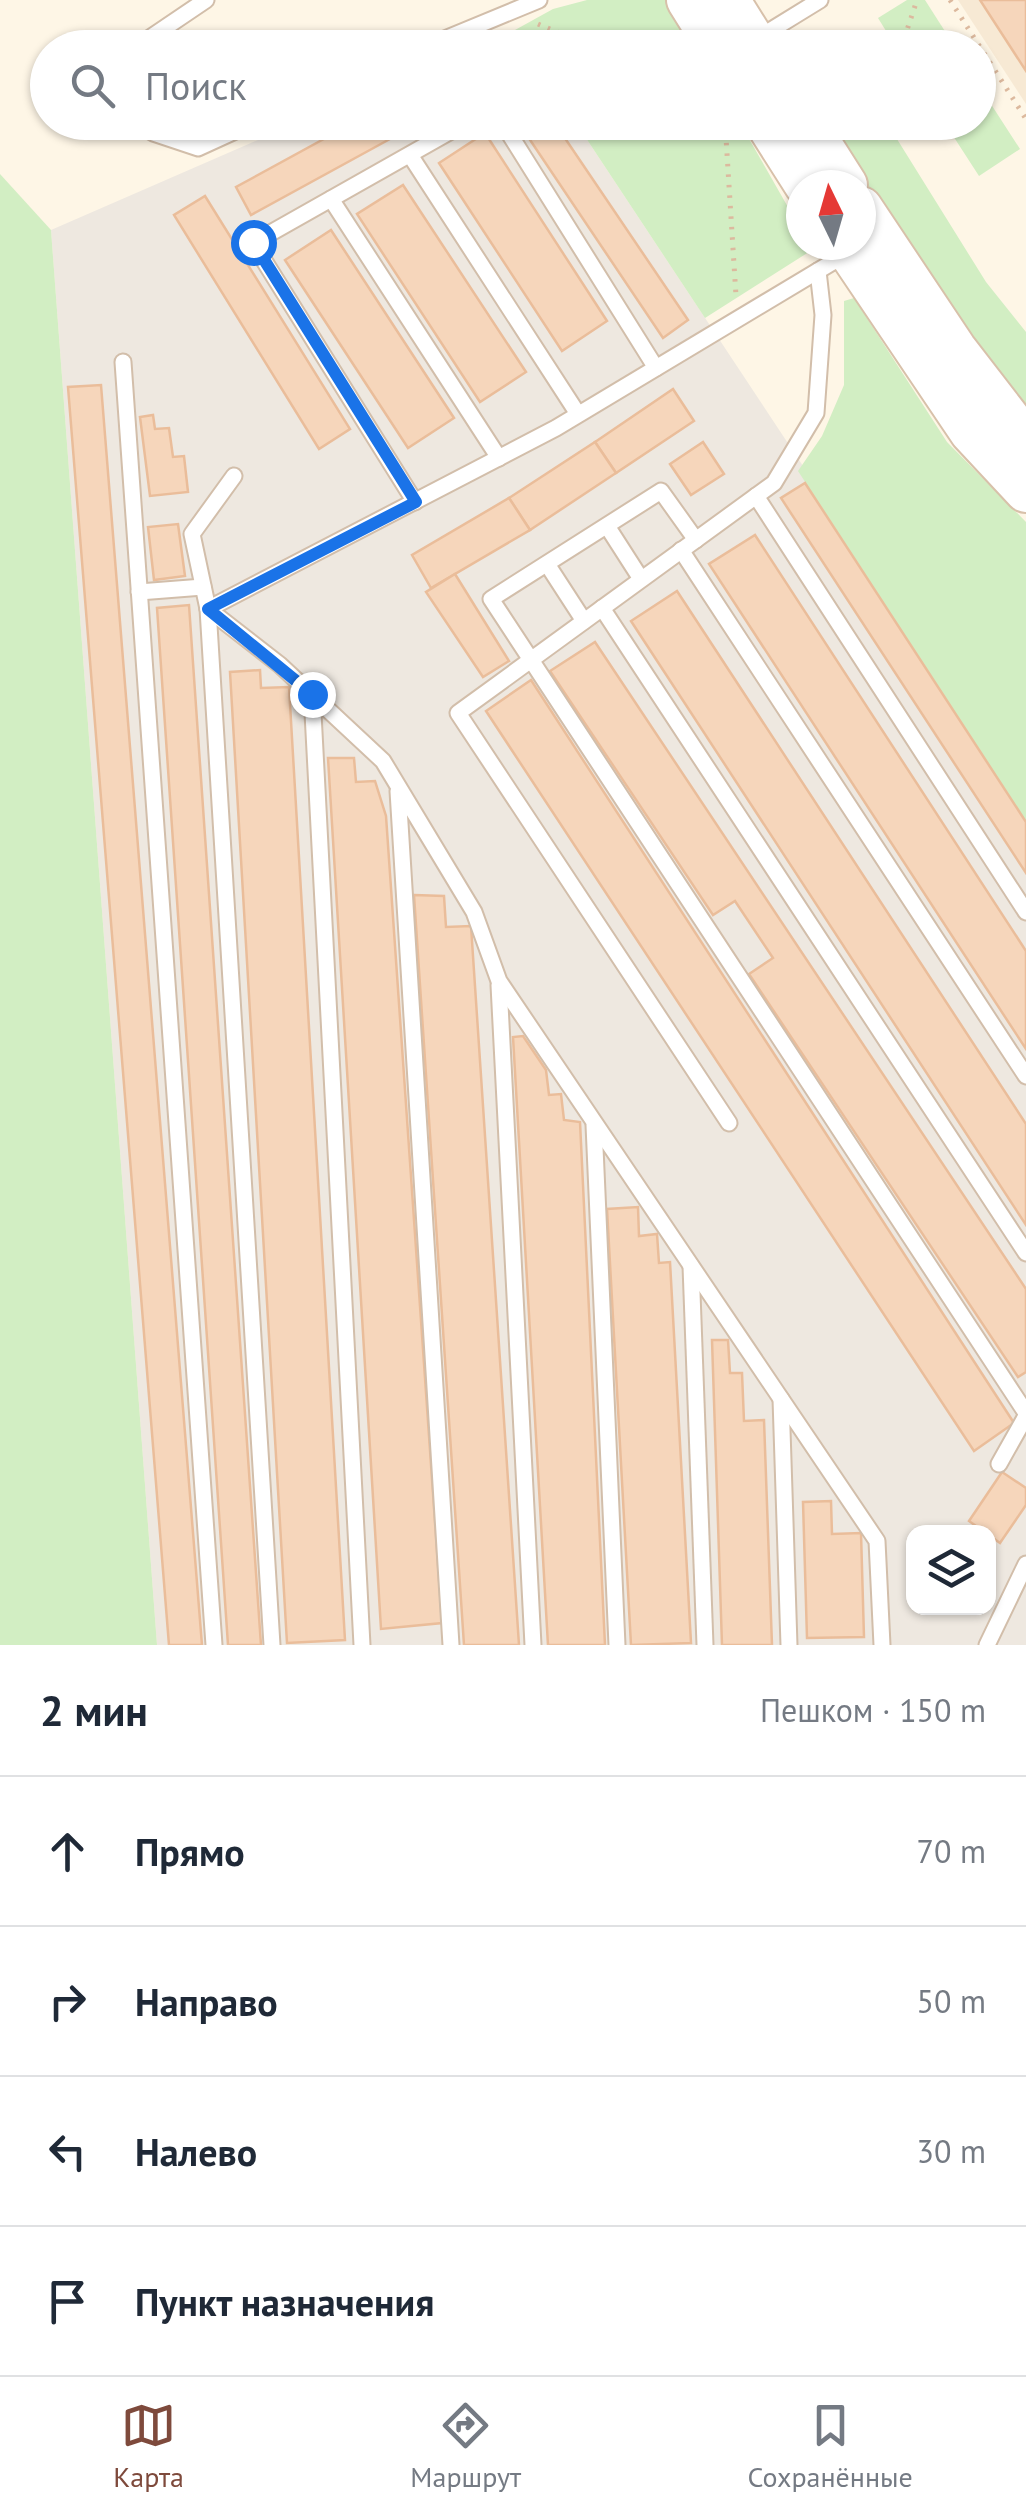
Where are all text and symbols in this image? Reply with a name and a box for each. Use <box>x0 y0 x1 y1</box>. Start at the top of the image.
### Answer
search box <box>30 30 996 140</box>
icon: search <box>65 58 120 113</box>
text: Поиск <box>145 61 246 110</box>
north arrow <box>786 170 876 260</box>
route start <box>231 220 277 266</box>
route end <box>290 672 336 718</box>
map controls <box>906 1525 996 1615</box>
button: layers <box>906 1525 996 1615</box>
text: 2 мин <box>40 1683 148 1738</box>
text: Пешком · 150 m <box>760 1689 986 1731</box>
icon: ahead <box>40 1824 95 1879</box>
text: Прямо <box>135 1827 245 1876</box>
text: 70 m <box>917 1830 986 1872</box>
icon: right <box>40 1974 95 2029</box>
text: Направо <box>135 1977 278 2026</box>
text: 50 m <box>917 1980 986 2022</box>
icon: left <box>40 2124 95 2179</box>
text: Налево <box>135 2127 257 2176</box>
text: 30 m <box>917 2130 986 2172</box>
icon: arrive <box>40 2274 95 2329</box>
text: Пункт назначения <box>135 2277 434 2326</box>
tab: Карта <box>113 2398 184 2495</box>
tab: Маршрут <box>410 2398 521 2495</box>
tab: Сохранённые <box>748 2398 913 2495</box>

